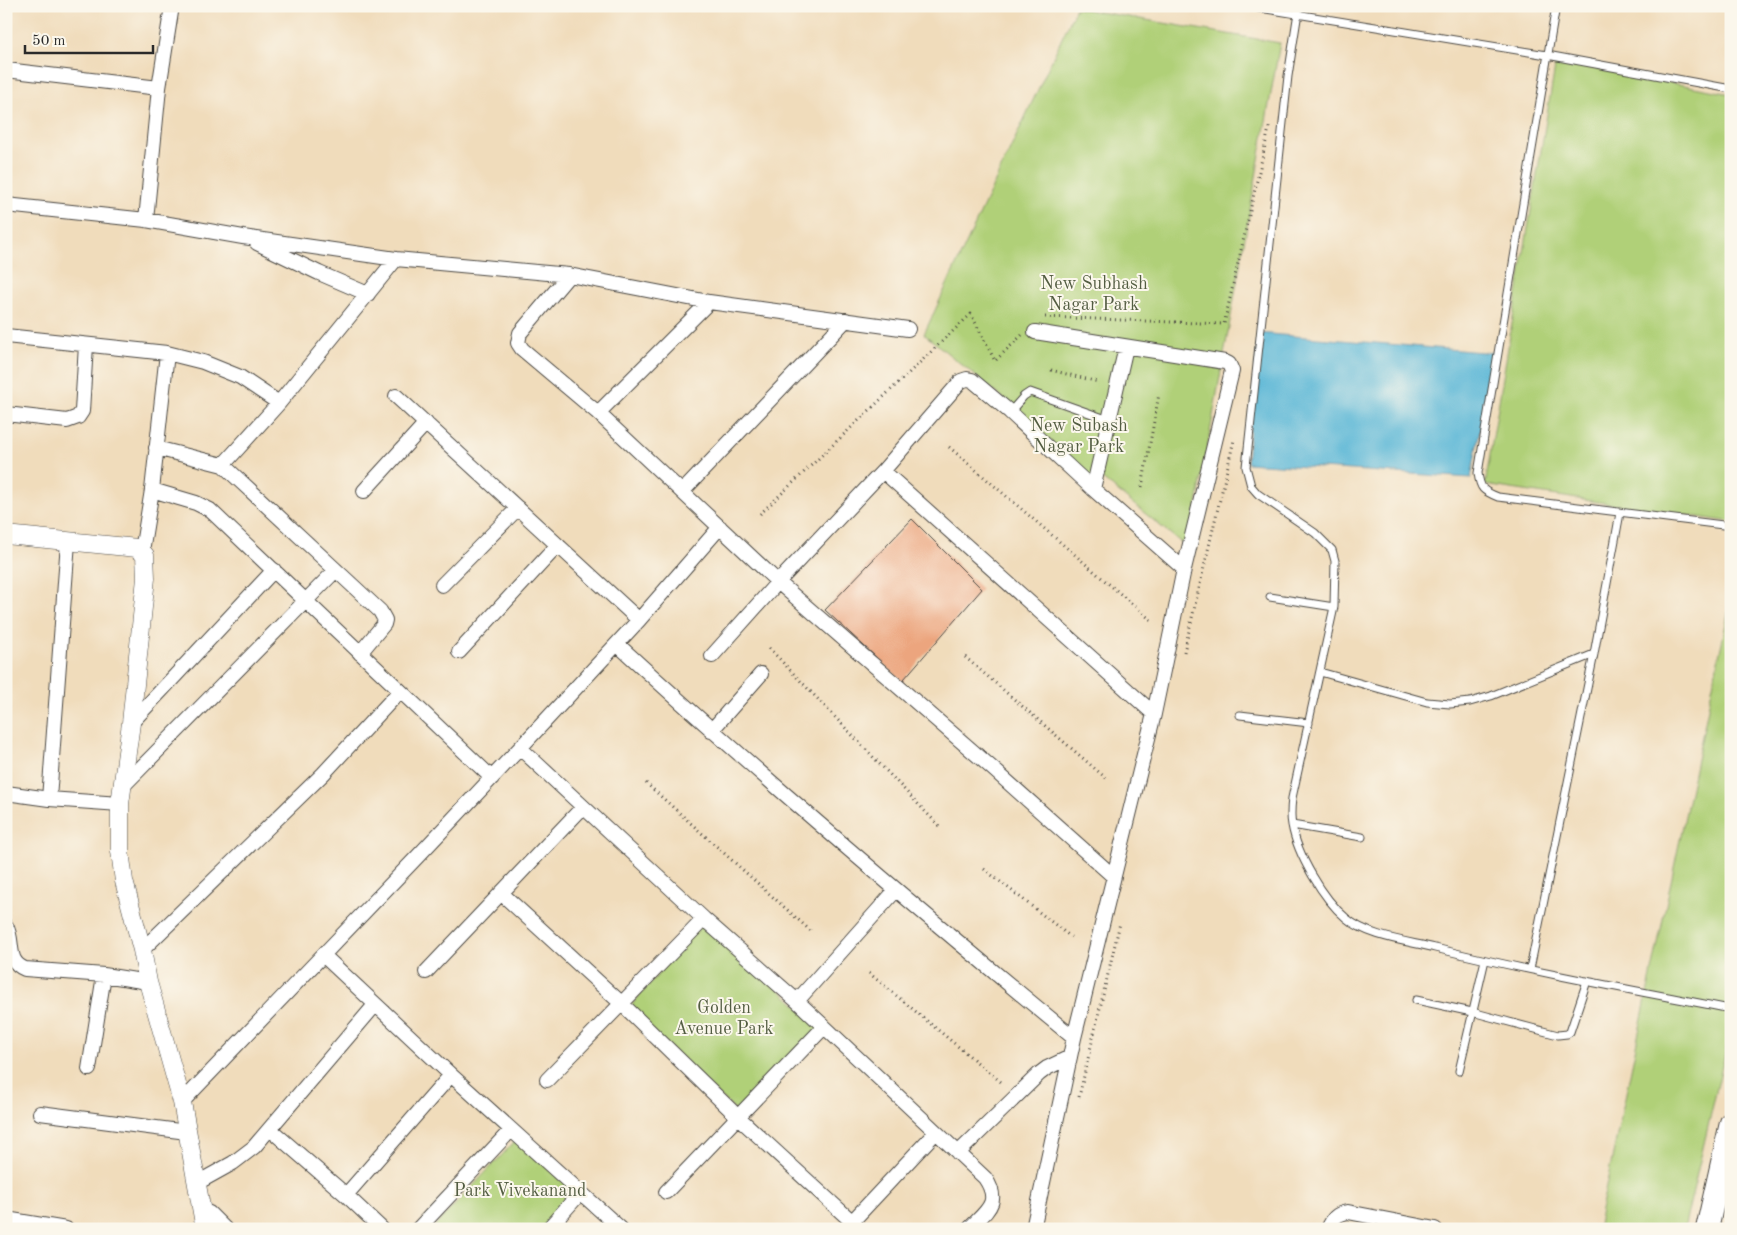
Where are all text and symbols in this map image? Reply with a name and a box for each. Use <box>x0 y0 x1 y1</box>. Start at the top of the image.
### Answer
scale bar <box>25 22 152 54</box>
text: 50 m <box>32 34 66 49</box>
park label: New Subhash Nagar Park <box>1040 275 1148 314</box>
park label: New Subash Nagar Park <box>1030 417 1128 456</box>
park label: Golden Avenue Park <box>674 999 774 1038</box>
park label: Park Vivekanand <box>453 1182 587 1200</box>

